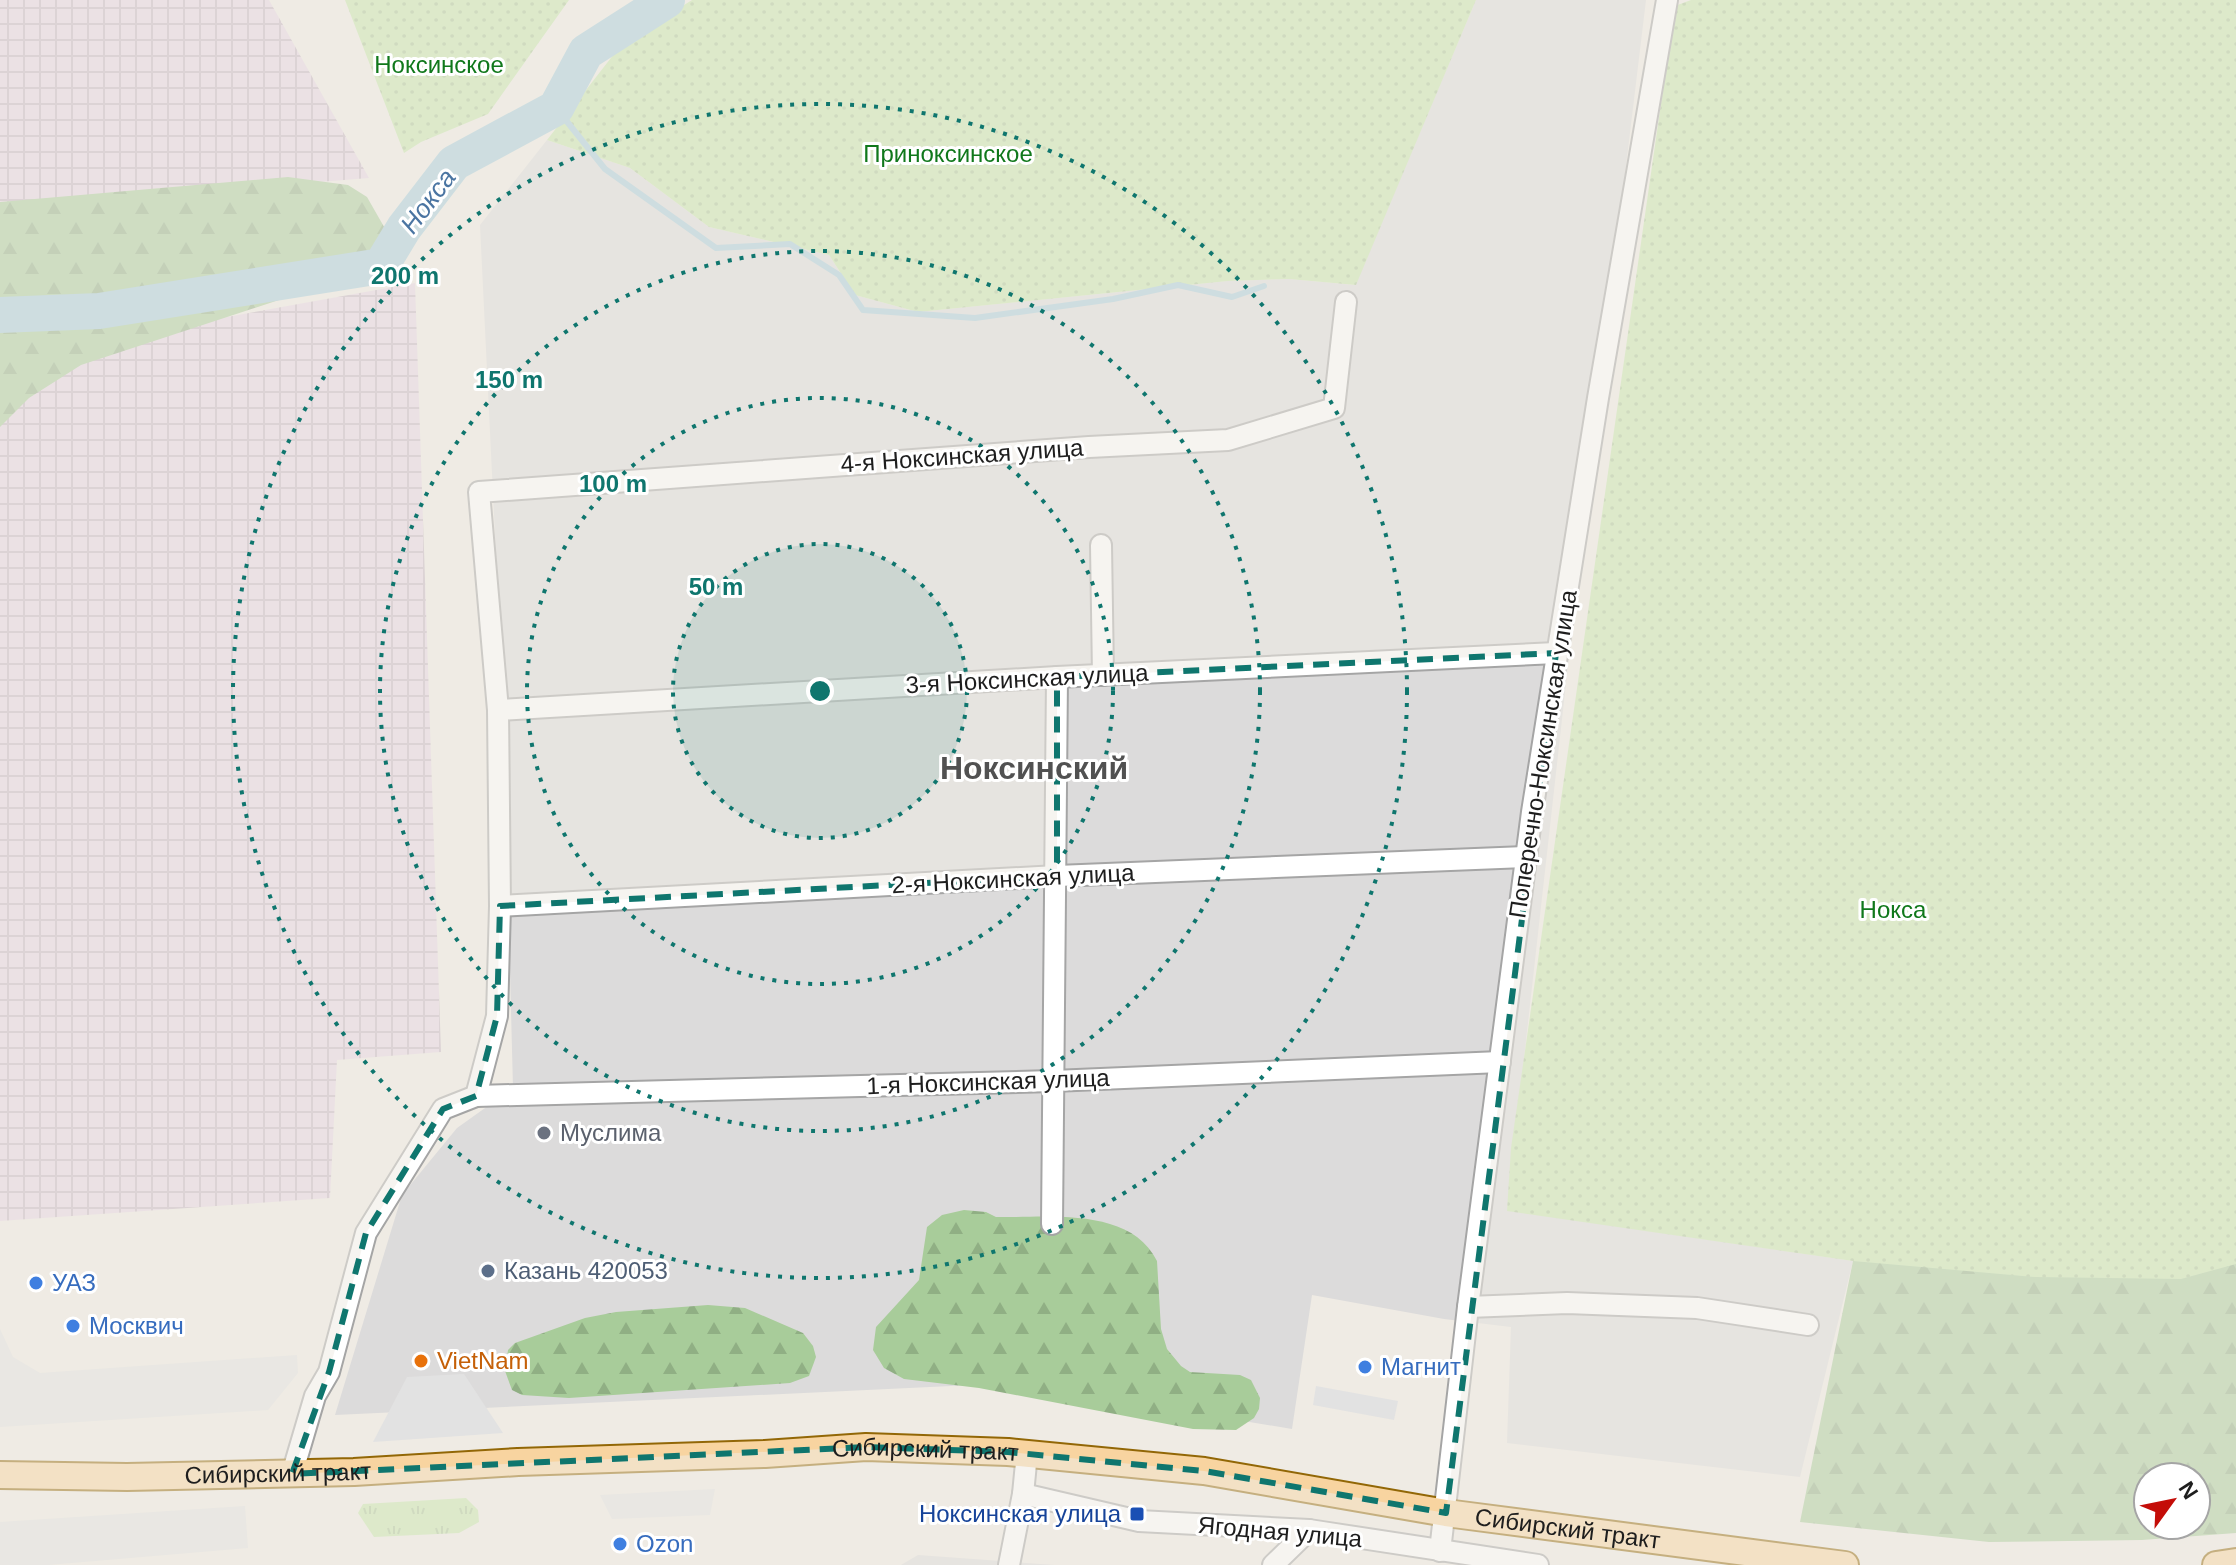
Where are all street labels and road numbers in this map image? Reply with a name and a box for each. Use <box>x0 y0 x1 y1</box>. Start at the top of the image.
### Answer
street label: 4-я Ноксинская улица <box>840 434 1085 477</box>
street label: Поперечно-Ноксинская улица <box>1503 587 1582 920</box>
street label: 3-я Ноксинская улица <box>905 659 1150 698</box>
street label: 2-я Ноксинская улица <box>891 859 1136 898</box>
street label: 1-я Ноксинская улица <box>866 1064 1111 1099</box>
street label: Сибирский тракт <box>831 1433 1020 1466</box>
street label: Сибирский тракт <box>184 1457 372 1489</box>
street label: Сибирский тракт <box>1473 1503 1662 1554</box>
street label: Ягодная улица <box>1197 1511 1364 1552</box>

